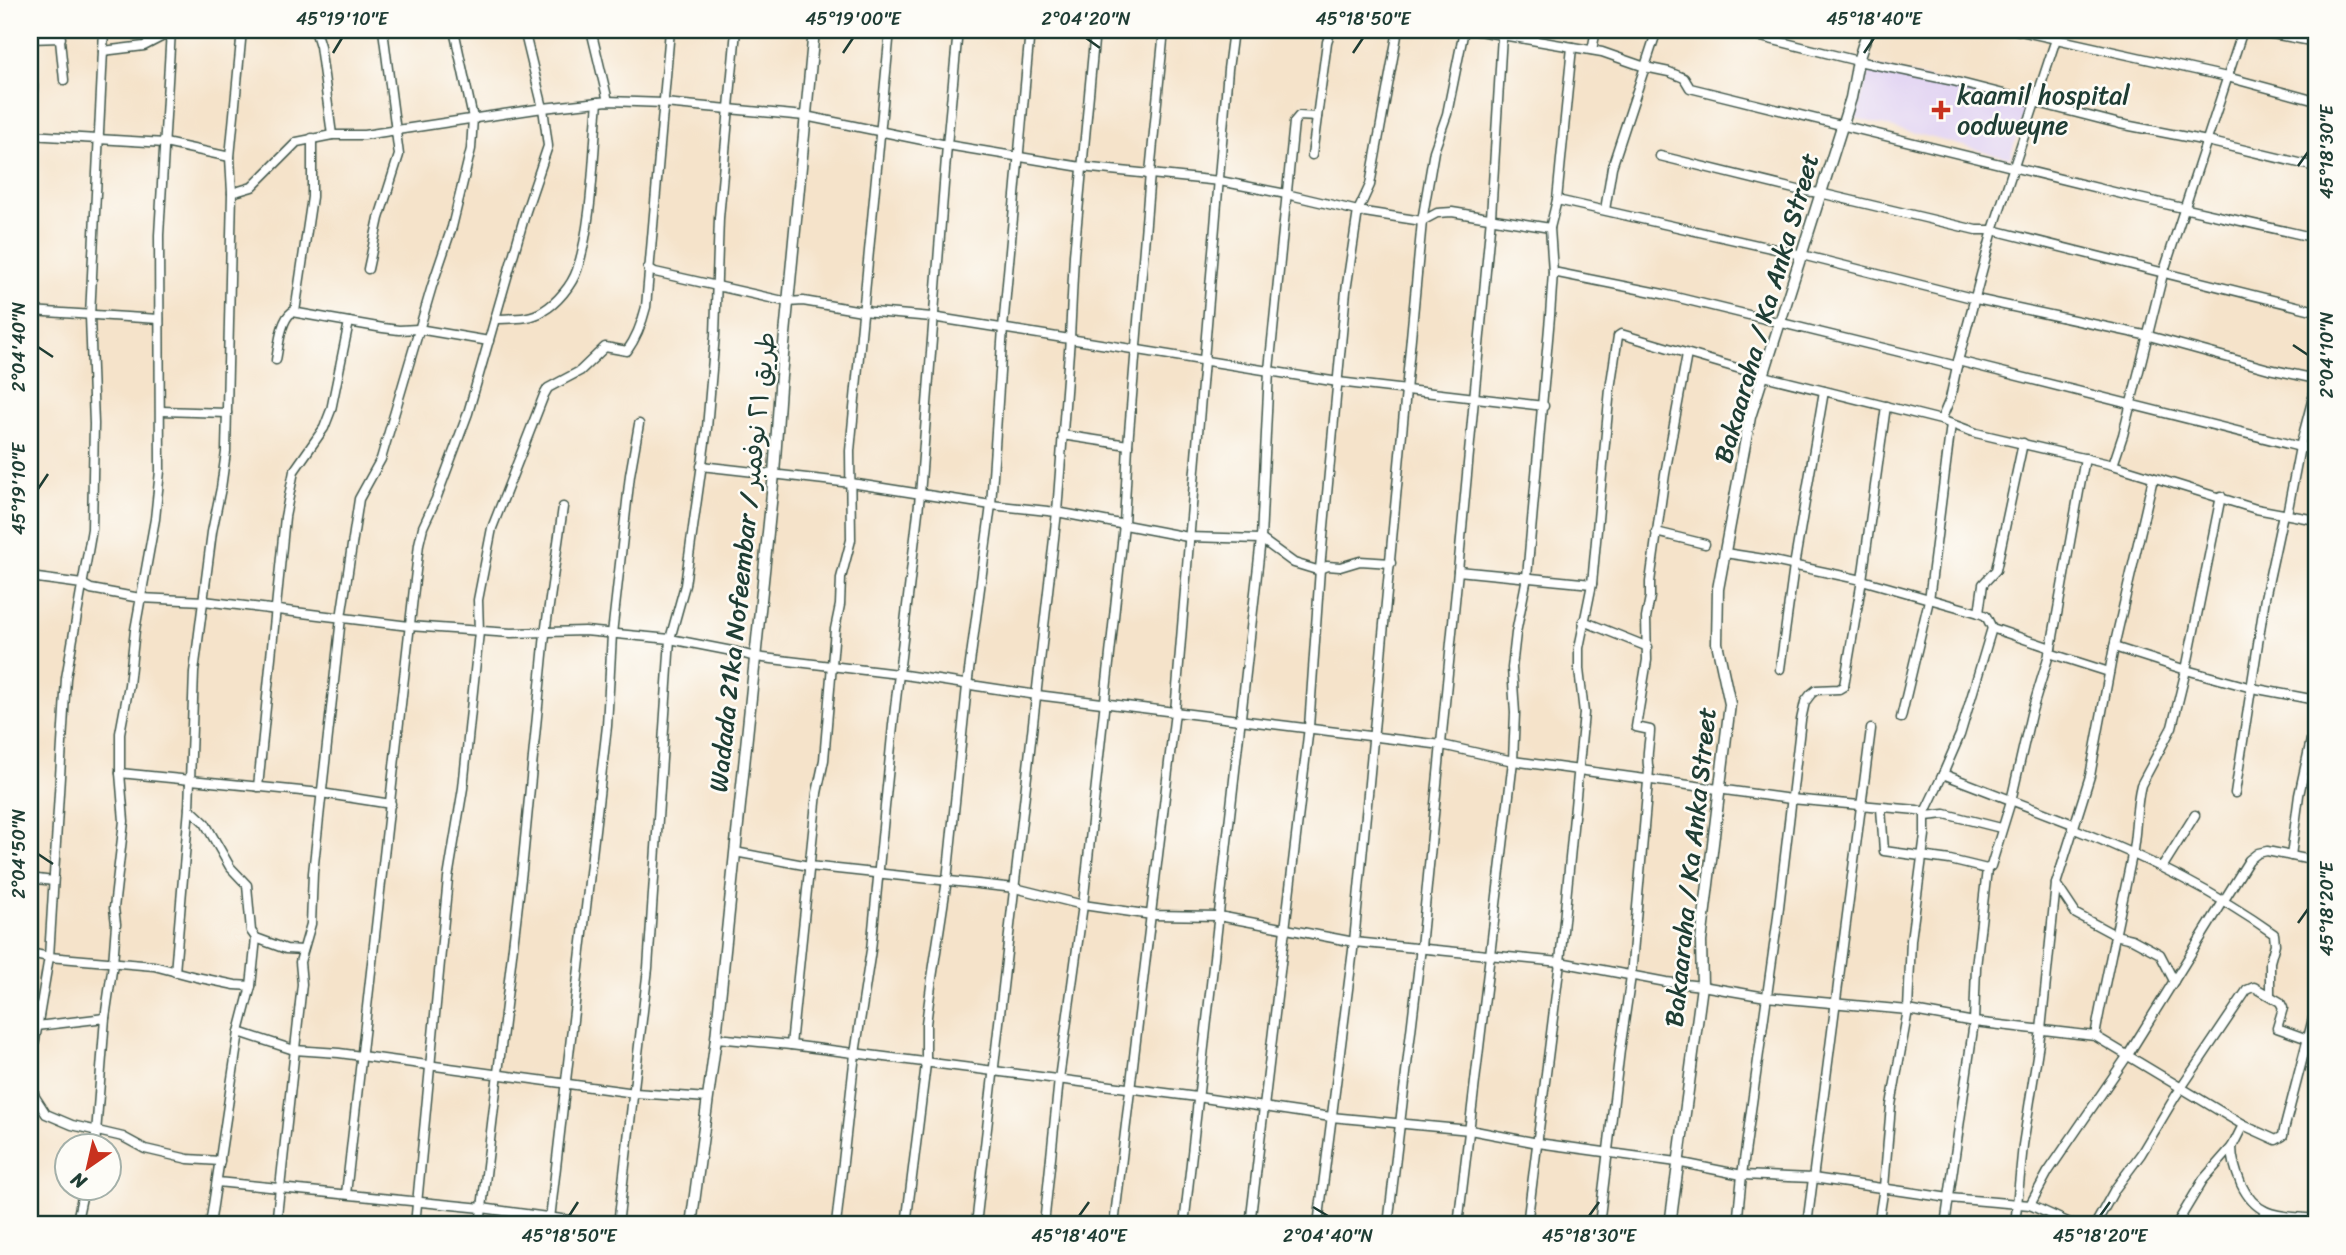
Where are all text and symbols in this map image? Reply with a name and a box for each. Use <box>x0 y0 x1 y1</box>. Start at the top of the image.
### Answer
text: 45°19'10"E <box>296 3 389 35</box>
text: 45°19'00"E <box>805 3 902 35</box>
text: 2°04'20"N <box>1041 3 1131 35</box>
text: 45°18'50"E <box>1315 3 1412 35</box>
text: 45°18'40"E <box>1826 3 1923 35</box>
place label: kaamil hospital oodweyne <box>1957 72 2130 148</box>
marker: kaamil hospital oodweyne <box>1931 100 1951 120</box>
text: 45°18'30"E <box>2311 104 2343 199</box>
street label: Bakaaraha / Ka Anka Street <box>1700 147 1832 469</box>
text: 2°04'40"N <box>3 301 35 392</box>
text: 2°04'10"N <box>2311 311 2343 398</box>
street label: Wadada 21ka Nofeembar / طريق ٢١ نوفمبر <box>695 330 789 794</box>
text: 45°19'10"E <box>3 442 35 535</box>
street label: Bakaaraha / Ka Anka Street <box>1650 705 1730 1029</box>
text: 2°04'50"N <box>3 809 35 899</box>
text: 45°18'20"E <box>2311 861 2343 956</box>
north arrow <box>52 1132 122 1202</box>
text: N <box>63 1163 94 1199</box>
text: 45°18'50"E <box>521 1220 618 1252</box>
text: 45°18'40"E <box>1031 1220 1128 1252</box>
text: 2°04'40"N <box>1283 1220 1374 1252</box>
text: 45°18'30"E <box>1542 1220 1637 1252</box>
text: 45°18'20"E <box>2053 1220 2148 1252</box>

